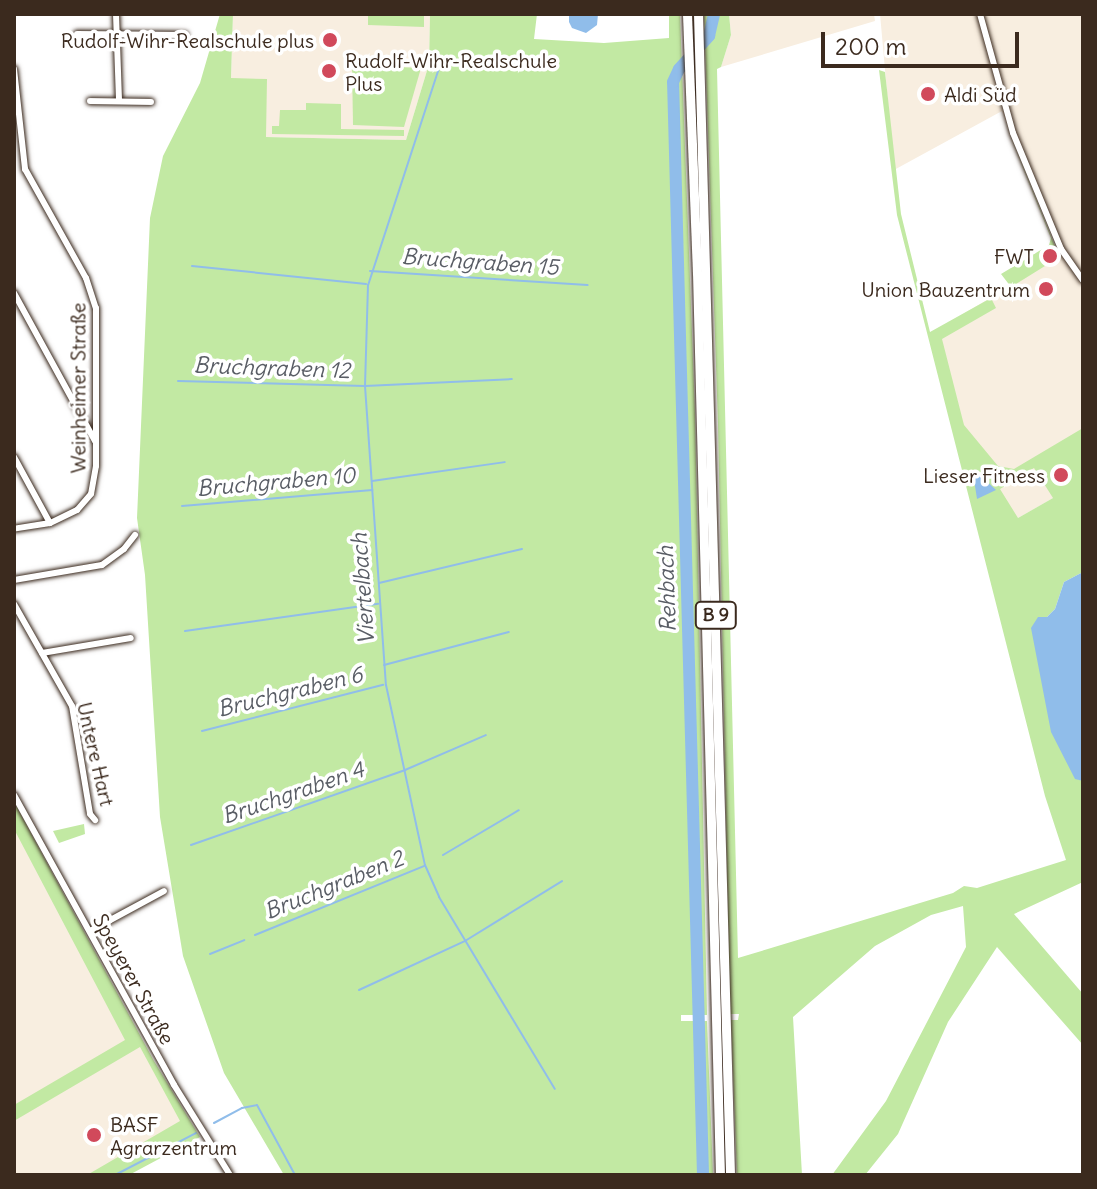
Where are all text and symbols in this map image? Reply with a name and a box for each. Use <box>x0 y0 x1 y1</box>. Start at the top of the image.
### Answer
scale bar <box>825 16 1023 66</box>
place label: Rudolf-Wihr-Realschule plus <box>61 28 314 52</box>
marker: Rudolf-Wihr-Realschule plus <box>321 31 339 49</box>
text: 200 m <box>835 31 907 61</box>
place label: Rudolf-Wihr-Realschule Plus <box>345 48 557 95</box>
marker: Rudolf-Wihr-Realschule Plus <box>320 62 338 80</box>
place label: Aldi Süd <box>944 82 1017 106</box>
marker: Aldi Süd <box>919 85 937 103</box>
water label: Bruchgraben 15 <box>401 243 559 281</box>
place label: FWT <box>994 244 1034 268</box>
marker: FWT <box>1041 247 1059 265</box>
place label: Union Bauzentrum <box>861 277 1030 301</box>
marker: Union Bauzentrum <box>1037 280 1055 298</box>
street label: Weinheimer Straße <box>66 303 90 473</box>
water label: Bruchgraben 12 <box>193 352 351 384</box>
water label: Bruchgraben 10 <box>196 462 356 502</box>
place label: Lieser Fitness <box>923 463 1045 487</box>
marker: Lieser Fitness <box>1052 466 1070 484</box>
water label: Viertelbach <box>346 532 380 646</box>
water label: Rehbach <box>652 545 682 633</box>
road number: B 9 <box>694 601 738 629</box>
water label: Bruchgraben 6 <box>215 661 365 723</box>
street label: Untere Hart <box>72 700 120 808</box>
water label: Bruchgraben 4 <box>219 756 367 830</box>
water label: Bruchgraben 2 <box>261 845 407 925</box>
street label: Speyerer Straße <box>88 910 180 1048</box>
place label: BASF Agrarzentrum <box>110 1112 237 1159</box>
marker: BASF Agrarzentrum <box>85 1126 103 1144</box>

